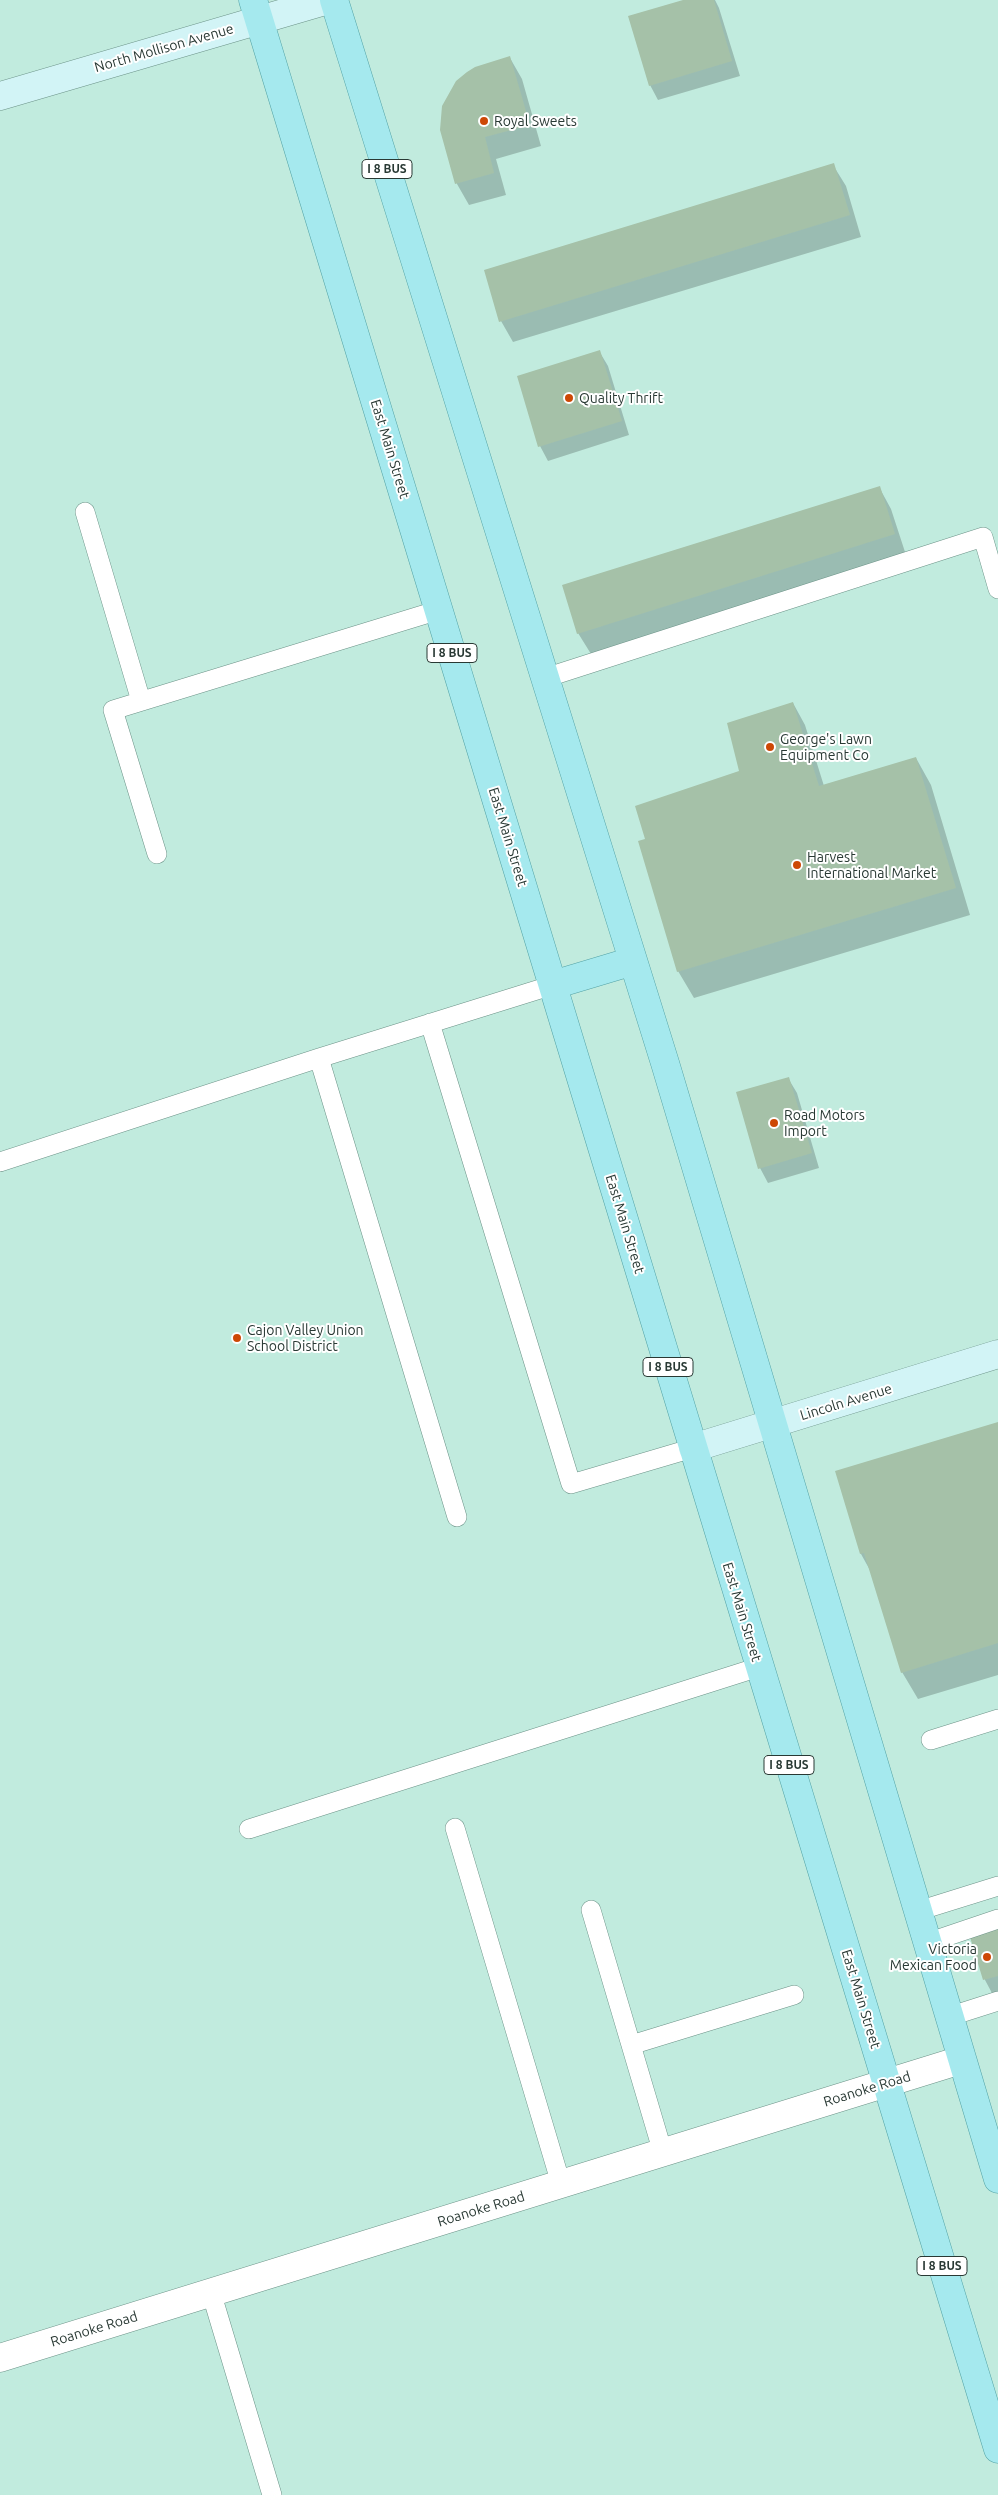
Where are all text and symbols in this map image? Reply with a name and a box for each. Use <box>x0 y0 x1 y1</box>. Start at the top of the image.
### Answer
street label: North Mollison Avenue <box>93 20 235 76</box>
place label: Royal Sweets <box>494 113 577 129</box>
marker: Royal Sweets <box>478 115 490 127</box>
road number: I 8 BUS <box>362 160 412 178</box>
place label: Quality Thrift <box>579 390 663 406</box>
marker: Quality Thrift <box>563 392 575 404</box>
street label: East Main Street <box>367 397 413 501</box>
road number: I 8 BUS <box>427 644 477 662</box>
place label: George's Lawn Equipment Co <box>780 731 872 764</box>
marker: George's Lawn Equipment Co <box>764 741 776 753</box>
street label: East Main Street <box>485 785 531 889</box>
place label: Harvest International Market <box>807 849 936 882</box>
marker: Harvest International Market <box>791 859 803 871</box>
place label: Road Motors Import <box>784 1107 865 1140</box>
marker: Road Motors Import <box>768 1117 780 1129</box>
street label: East Main Street <box>602 1172 648 1276</box>
place label: Cajon Valley Union School District <box>247 1322 364 1354</box>
marker: Cajon Valley Union School District <box>231 1332 243 1344</box>
road number: I 8 BUS <box>643 1358 693 1376</box>
street label: Lincoln Avenue <box>798 1380 894 1424</box>
street label: East Main Street <box>719 1560 765 1664</box>
road number: I 8 BUS <box>764 1756 814 1774</box>
place label: Victoria Mexican Food <box>890 1941 977 1974</box>
street label: East Main Street <box>838 1947 884 2051</box>
marker: Victoria Mexican Food <box>981 1951 993 1963</box>
street label: Roanoke Road <box>821 2068 913 2110</box>
street label: Roanoke Road <box>435 2188 527 2230</box>
road number: I 8 BUS <box>917 2256 967 2276</box>
street label: Roanoke Road <box>48 2308 140 2350</box>

